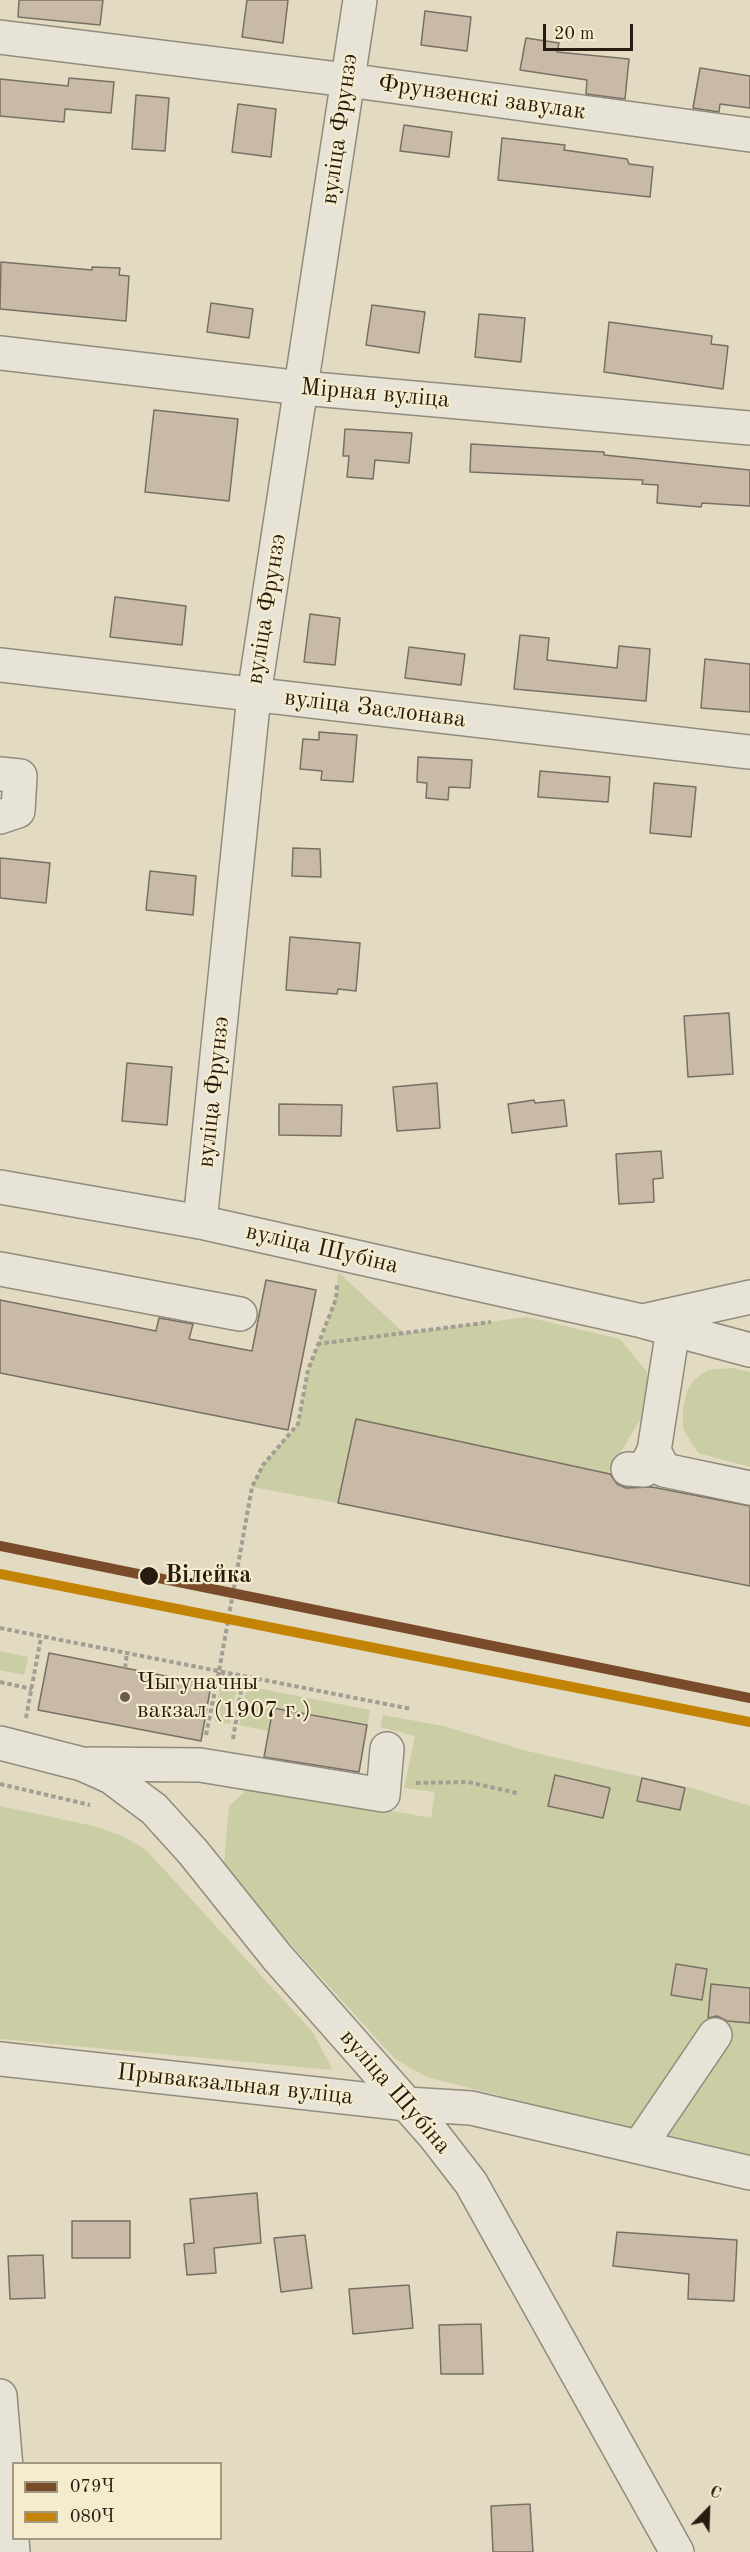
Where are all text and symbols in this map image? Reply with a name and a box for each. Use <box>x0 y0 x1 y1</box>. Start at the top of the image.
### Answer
scale bar <box>546 12 636 50</box>
text: 20 m <box>554 25 594 43</box>
street label: вуліца Фрунзэ <box>315 52 365 206</box>
street label: Фрунзенскі завулак <box>376 69 588 127</box>
street label: Мірная вуліца <box>299 373 451 415</box>
street label: вуліца Фрунзэ <box>241 532 293 686</box>
street label: вуліца Заслонава <box>282 684 468 734</box>
street label: вуліца Фрунзэ <box>192 1015 236 1169</box>
street label: вуліца Шубіна <box>243 1217 401 1281</box>
place label: Вілейка <box>165 1562 252 1590</box>
marker: Вілейка <box>138 1565 160 1587</box>
place label: Чыгуначны вакзал (1907 г.) <box>137 1669 311 1725</box>
marker: Чыгуначны вакзал (1907 г.) <box>118 1690 132 1704</box>
street label: вуліца Шубіна <box>333 2024 457 2160</box>
street label: Прывакзальная вуліца <box>115 2058 355 2112</box>
legend <box>12 2462 222 2540</box>
text: 079Ч <box>70 2478 115 2496</box>
north arrow <box>678 2480 738 2540</box>
text: С <box>707 2484 723 2503</box>
text: 080Ч <box>70 2508 115 2526</box>

